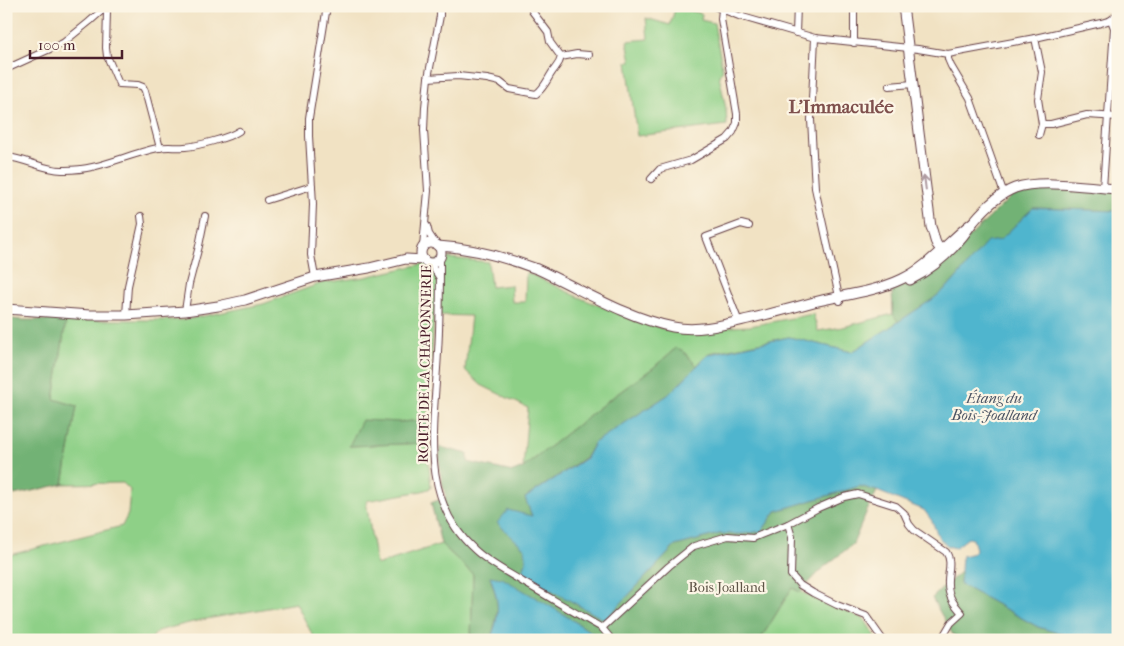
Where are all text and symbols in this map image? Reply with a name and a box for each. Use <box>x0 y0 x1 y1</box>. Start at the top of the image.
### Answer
scale bar <box>30 28 122 60</box>
text: 100 m <box>38 36 76 54</box>
district label: L'Immaculée <box>788 96 894 118</box>
one-way arrow <box>920 175 930 191</box>
street label: ROUTE DE LA CHAPONNERIE <box>415 264 435 463</box>
water label: Étang du Bois-Joalland <box>951 389 1039 424</box>
park label: Bois Joalland <box>689 579 766 596</box>

